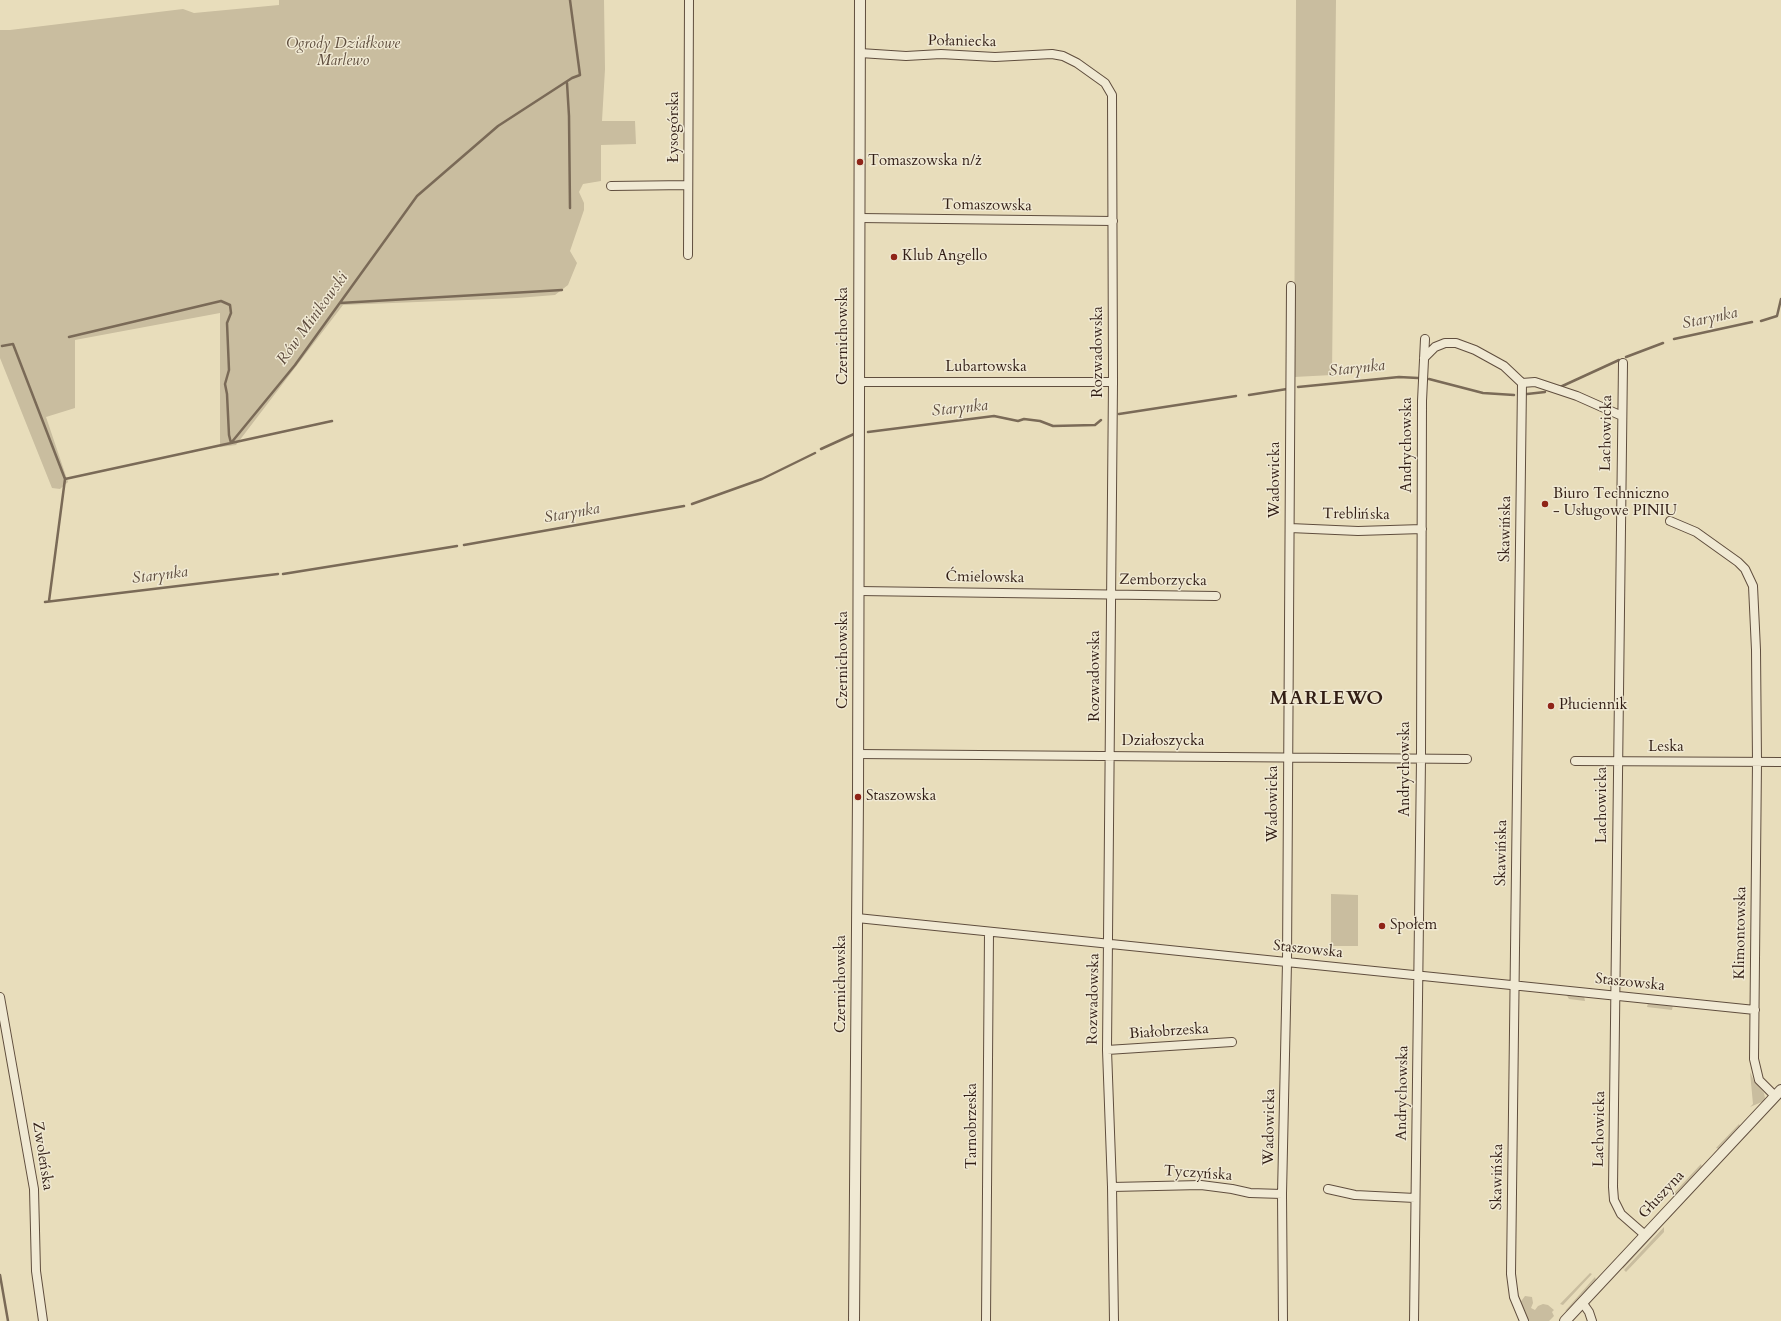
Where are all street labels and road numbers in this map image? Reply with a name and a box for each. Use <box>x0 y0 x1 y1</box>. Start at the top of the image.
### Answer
street label: Połaniecka <box>928 32 996 52</box>
street label: Łysogórska <box>666 91 684 163</box>
street label: Tomaszowska <box>942 196 1032 216</box>
street label: Czernichowska <box>835 287 853 385</box>
street label: Rozwadowska <box>1090 306 1108 398</box>
street label: Lubartowska <box>945 359 1027 377</box>
street label: Lachowicka <box>1597 395 1617 471</box>
street label: Andrychowska <box>1399 397 1417 493</box>
street label: Wadowicka <box>1267 442 1285 518</box>
street label: Skawińska <box>1496 496 1516 562</box>
street label: Treblińska <box>1322 505 1390 525</box>
street label: Ćmielowska <box>946 568 1024 588</box>
street label: Zemborzycka <box>1119 571 1207 591</box>
street label: Czernichowska <box>835 611 853 709</box>
street label: Rozwadowska <box>1087 630 1105 722</box>
street label: Andrychowska <box>1397 721 1415 817</box>
street label: Działoszycka <box>1122 733 1204 751</box>
street label: Leska <box>1648 739 1684 757</box>
street label: Wadowicka <box>1265 766 1283 842</box>
street label: Lachowicka <box>1594 767 1612 843</box>
street label: Skawińska <box>1492 820 1512 886</box>
street label: Klimontowska <box>1731 886 1751 980</box>
street label: Czernichowska <box>833 935 851 1033</box>
street label: Staszowska <box>1272 937 1344 963</box>
street label: Rozwadowska <box>1084 953 1104 1045</box>
street label: Staszowska <box>1594 970 1666 996</box>
street label: Białobrzeska <box>1129 1020 1209 1044</box>
street label: Andrychowska <box>1393 1045 1413 1141</box>
street label: Tarnobrzeska <box>964 1083 982 1169</box>
street label: Wadowicka <box>1260 1088 1280 1166</box>
street label: Lachowicka <box>1590 1091 1610 1167</box>
street label: Zwoleńska <box>28 1120 56 1192</box>
street label: Skawińska <box>1488 1144 1508 1210</box>
street label: Tyczyńska <box>1163 1163 1233 1185</box>
street label: Głuszyna <box>1635 1167 1689 1223</box>

